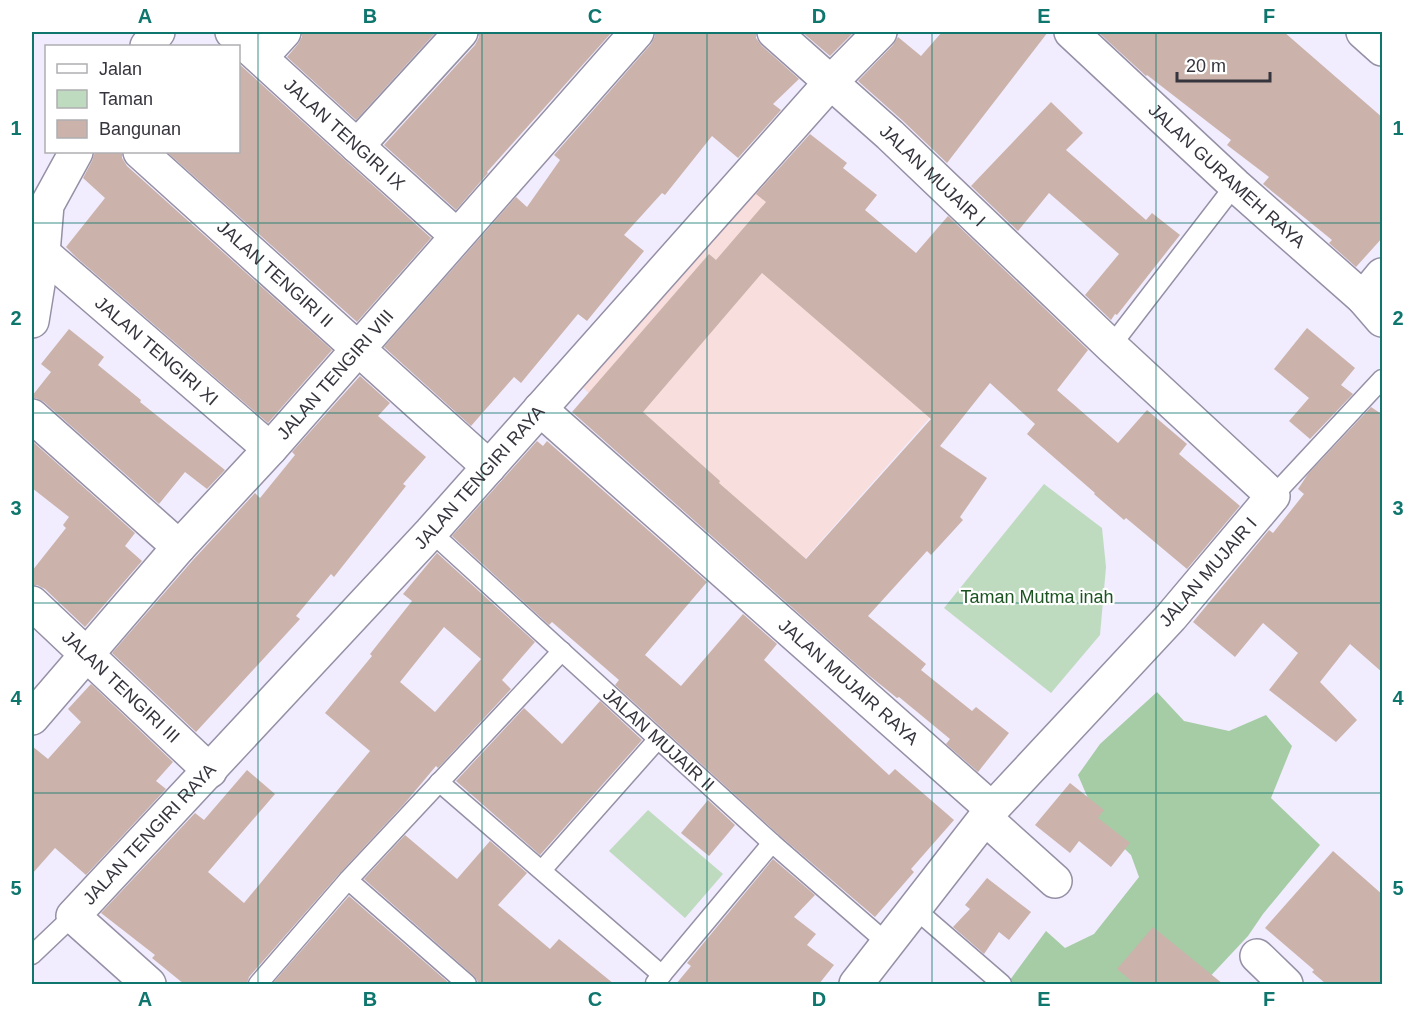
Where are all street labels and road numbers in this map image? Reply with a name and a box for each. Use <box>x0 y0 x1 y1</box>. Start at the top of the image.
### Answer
street label: JALAN TENGIRI IX <box>280 75 409 194</box>
street label: JALAN GURAMEH RAYA <box>1144 100 1309 252</box>
street label: JALAN MUJAIR I <box>876 121 989 231</box>
street label: JALAN TENGIRI II <box>213 217 337 331</box>
street label: JALAN TENGIRI XI <box>91 293 222 410</box>
street label: JALAN TENGIRI VIII <box>273 306 398 444</box>
street label: JALAN TENGIRI RAYA <box>410 402 548 553</box>
street label: JALAN MUJAIR I <box>1155 513 1261 631</box>
street label: JALAN MUJAIR RAYA <box>775 615 922 749</box>
street label: JALAN TENGIRI III <box>58 627 184 747</box>
street label: JALAN MUJAIR II <box>599 684 718 795</box>
street label: JALAN TENGIRI RAYA <box>79 760 220 909</box>

